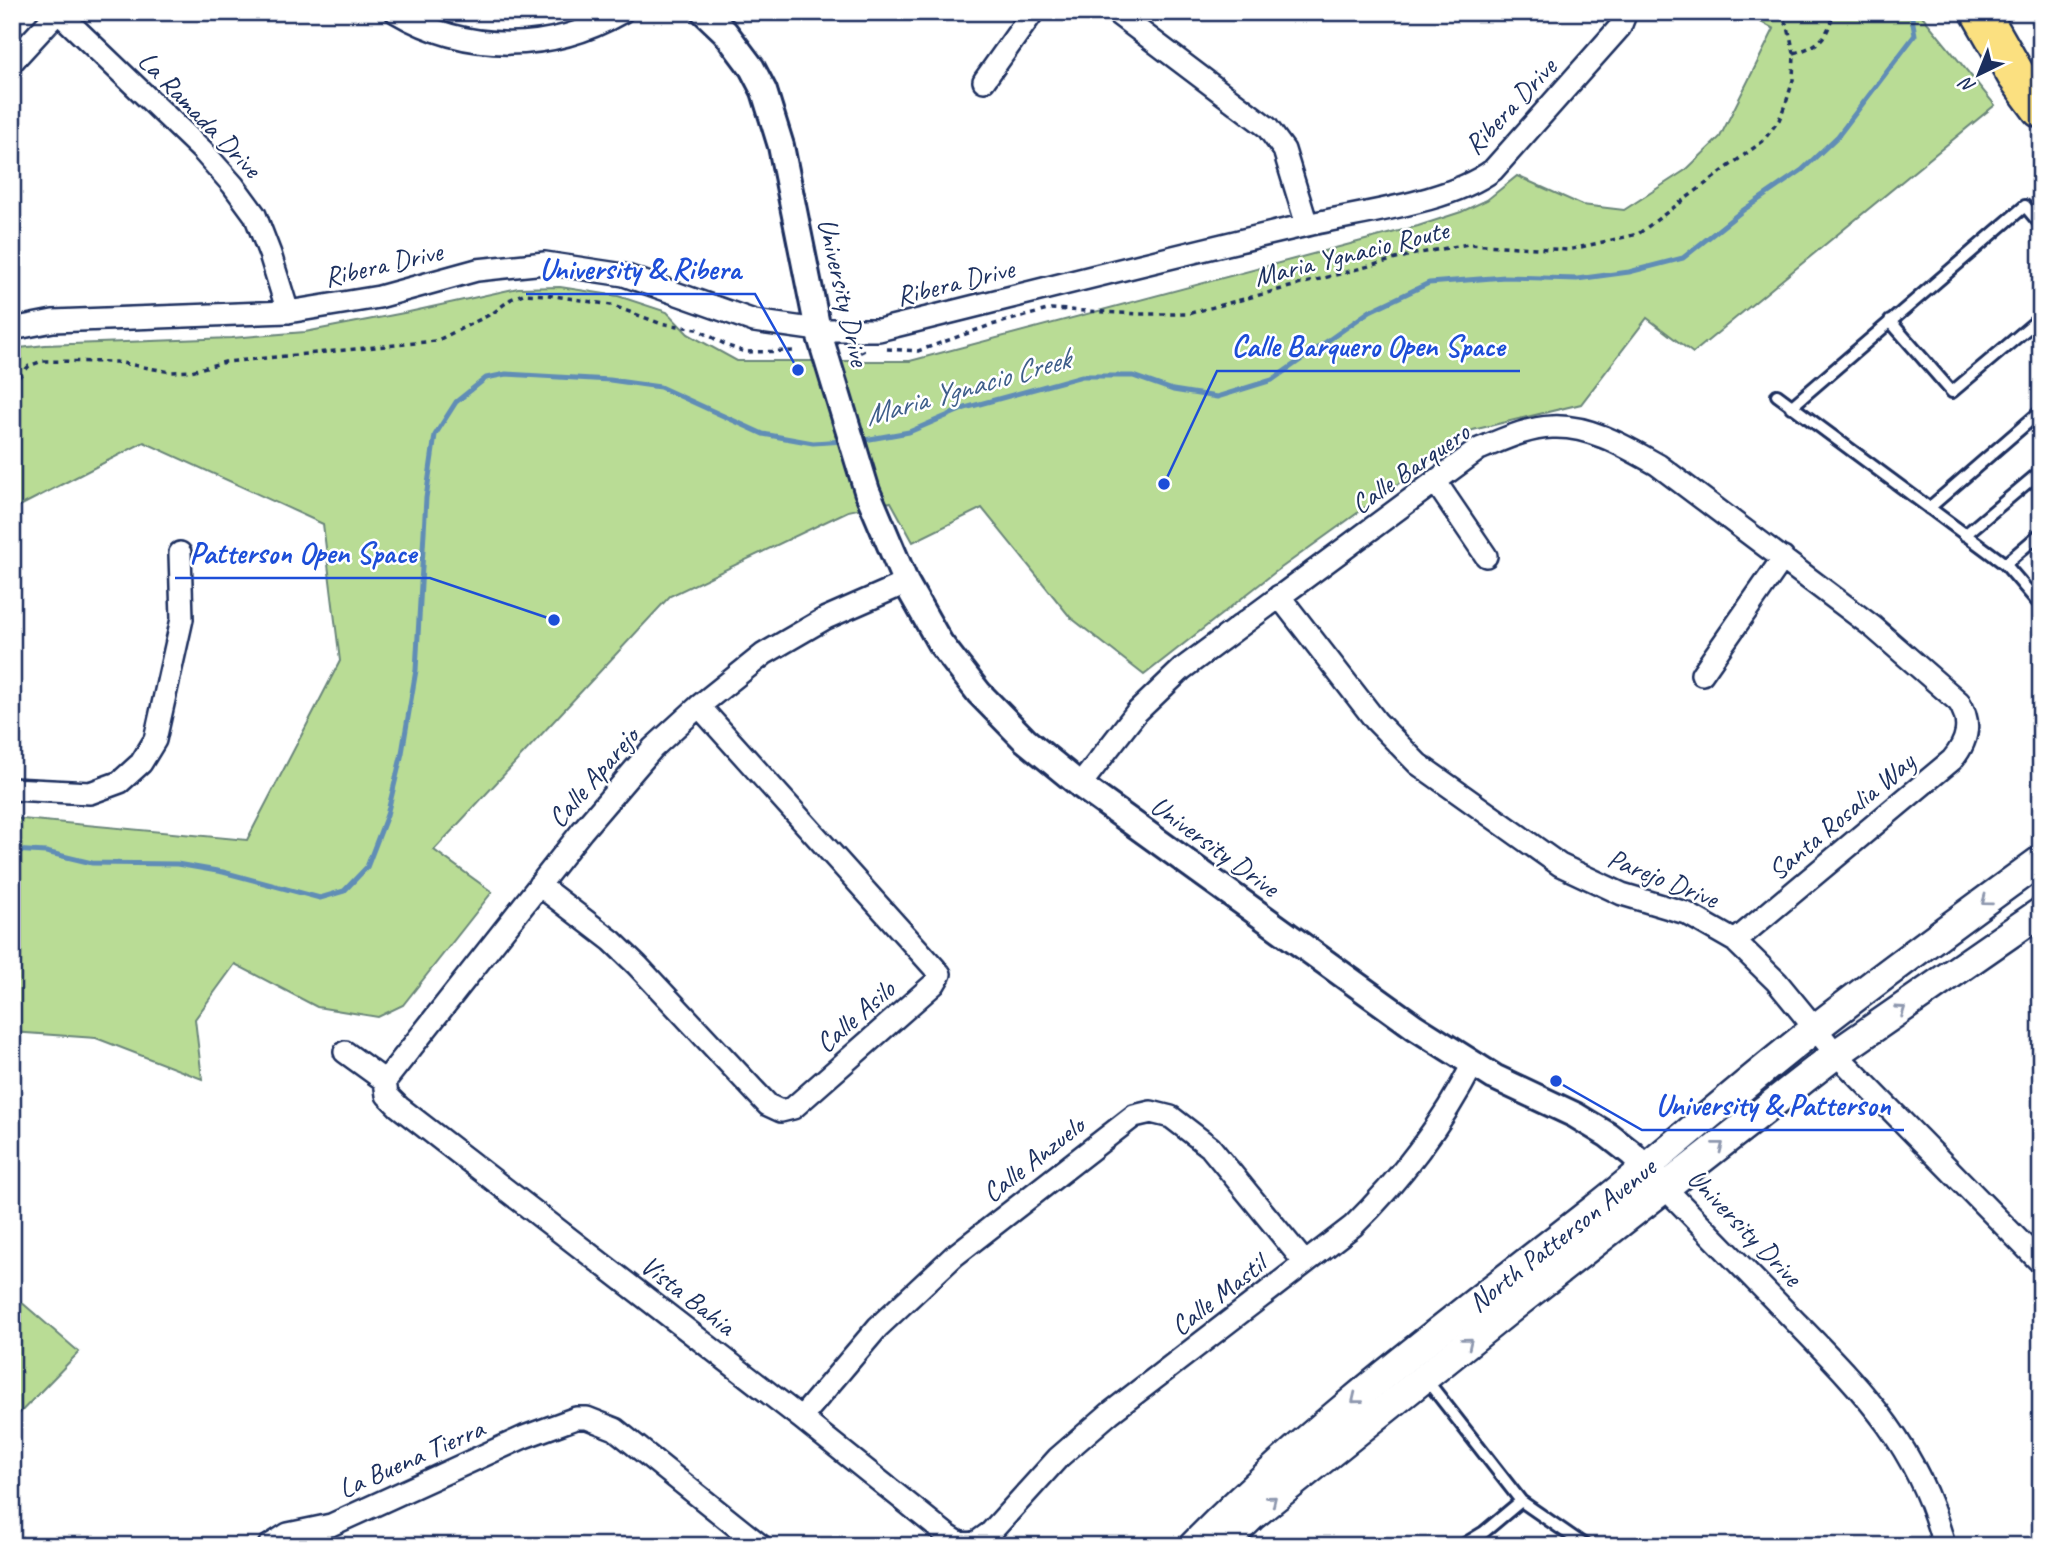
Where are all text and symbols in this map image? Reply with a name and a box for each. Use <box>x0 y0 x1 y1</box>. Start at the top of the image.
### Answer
north arrow <box>1944 38 2014 108</box>
street label: La Ramada Drive <box>131 43 271 186</box>
street label: Ribera Drive <box>1456 49 1565 162</box>
text: N <box>1953 71 1981 98</box>
street label: Maria Ygnacio Route <box>1250 211 1454 294</box>
street label: University Drive <box>810 215 878 371</box>
street label: Ribera Drive <box>321 233 447 295</box>
callout: University & Ribera <box>526 243 755 294</box>
text: University & Ribera <box>539 250 743 288</box>
street label: Ribera Drive <box>893 250 1019 314</box>
callout: Calle Barquero Open Space <box>1217 320 1520 371</box>
text: Calle Barquero Open Space <box>1231 327 1507 365</box>
water label: Maria Ygnacio Creek <box>860 338 1080 434</box>
street label: Calle Barquero <box>1344 413 1478 521</box>
callout: Patterson Open Space <box>175 527 430 578</box>
text: Patterson Open Space <box>190 534 418 572</box>
street label: Calle Aparejo <box>540 717 648 834</box>
street label: Santa Rosalia Way <box>1760 743 1924 888</box>
street label: University Drive <box>1144 788 1288 905</box>
street label: Parejo Drive <box>1603 840 1725 917</box>
one-way arrow <box>1981 892 1994 905</box>
street label: Calle Asilo <box>808 970 904 1060</box>
one-way arrow <box>1893 1006 1906 1018</box>
callout: University & Patterson <box>1642 1079 1904 1130</box>
text: University & Patterson <box>1656 1086 1892 1124</box>
street label: Calle Anzuelo <box>975 1106 1094 1210</box>
one-way arrow <box>1711 1142 1724 1155</box>
street label: North Patterson Avenue <box>1461 1148 1664 1319</box>
street label: University Drive <box>1680 1161 1811 1295</box>
street label: Calle Mastil <box>1163 1244 1277 1343</box>
street label: Vista Bahia <box>634 1247 744 1344</box>
one-way arrow <box>1461 1338 1473 1351</box>
one-way arrow <box>1351 1391 1363 1404</box>
street label: La Buena Tierra <box>333 1410 491 1506</box>
one-way arrow <box>1264 1496 1276 1509</box>

